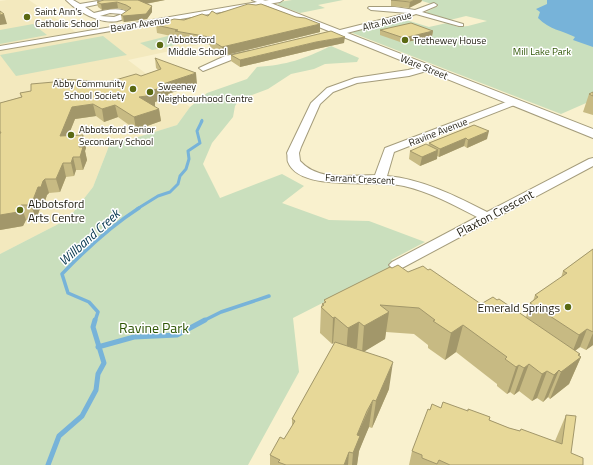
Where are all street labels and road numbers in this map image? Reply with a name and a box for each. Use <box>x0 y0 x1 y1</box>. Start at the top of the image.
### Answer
street label: Alta Avenue <box>361 7 413 35</box>
street label: Bevan Avenue <box>109 12 171 36</box>
street label: Ware Street <box>398 51 450 84</box>
street label: Ravine Avenue <box>406 114 470 150</box>
street label: Farrant Crescent <box>325 170 396 188</box>
street label: Plaxton Crescent <box>453 184 538 241</box>

